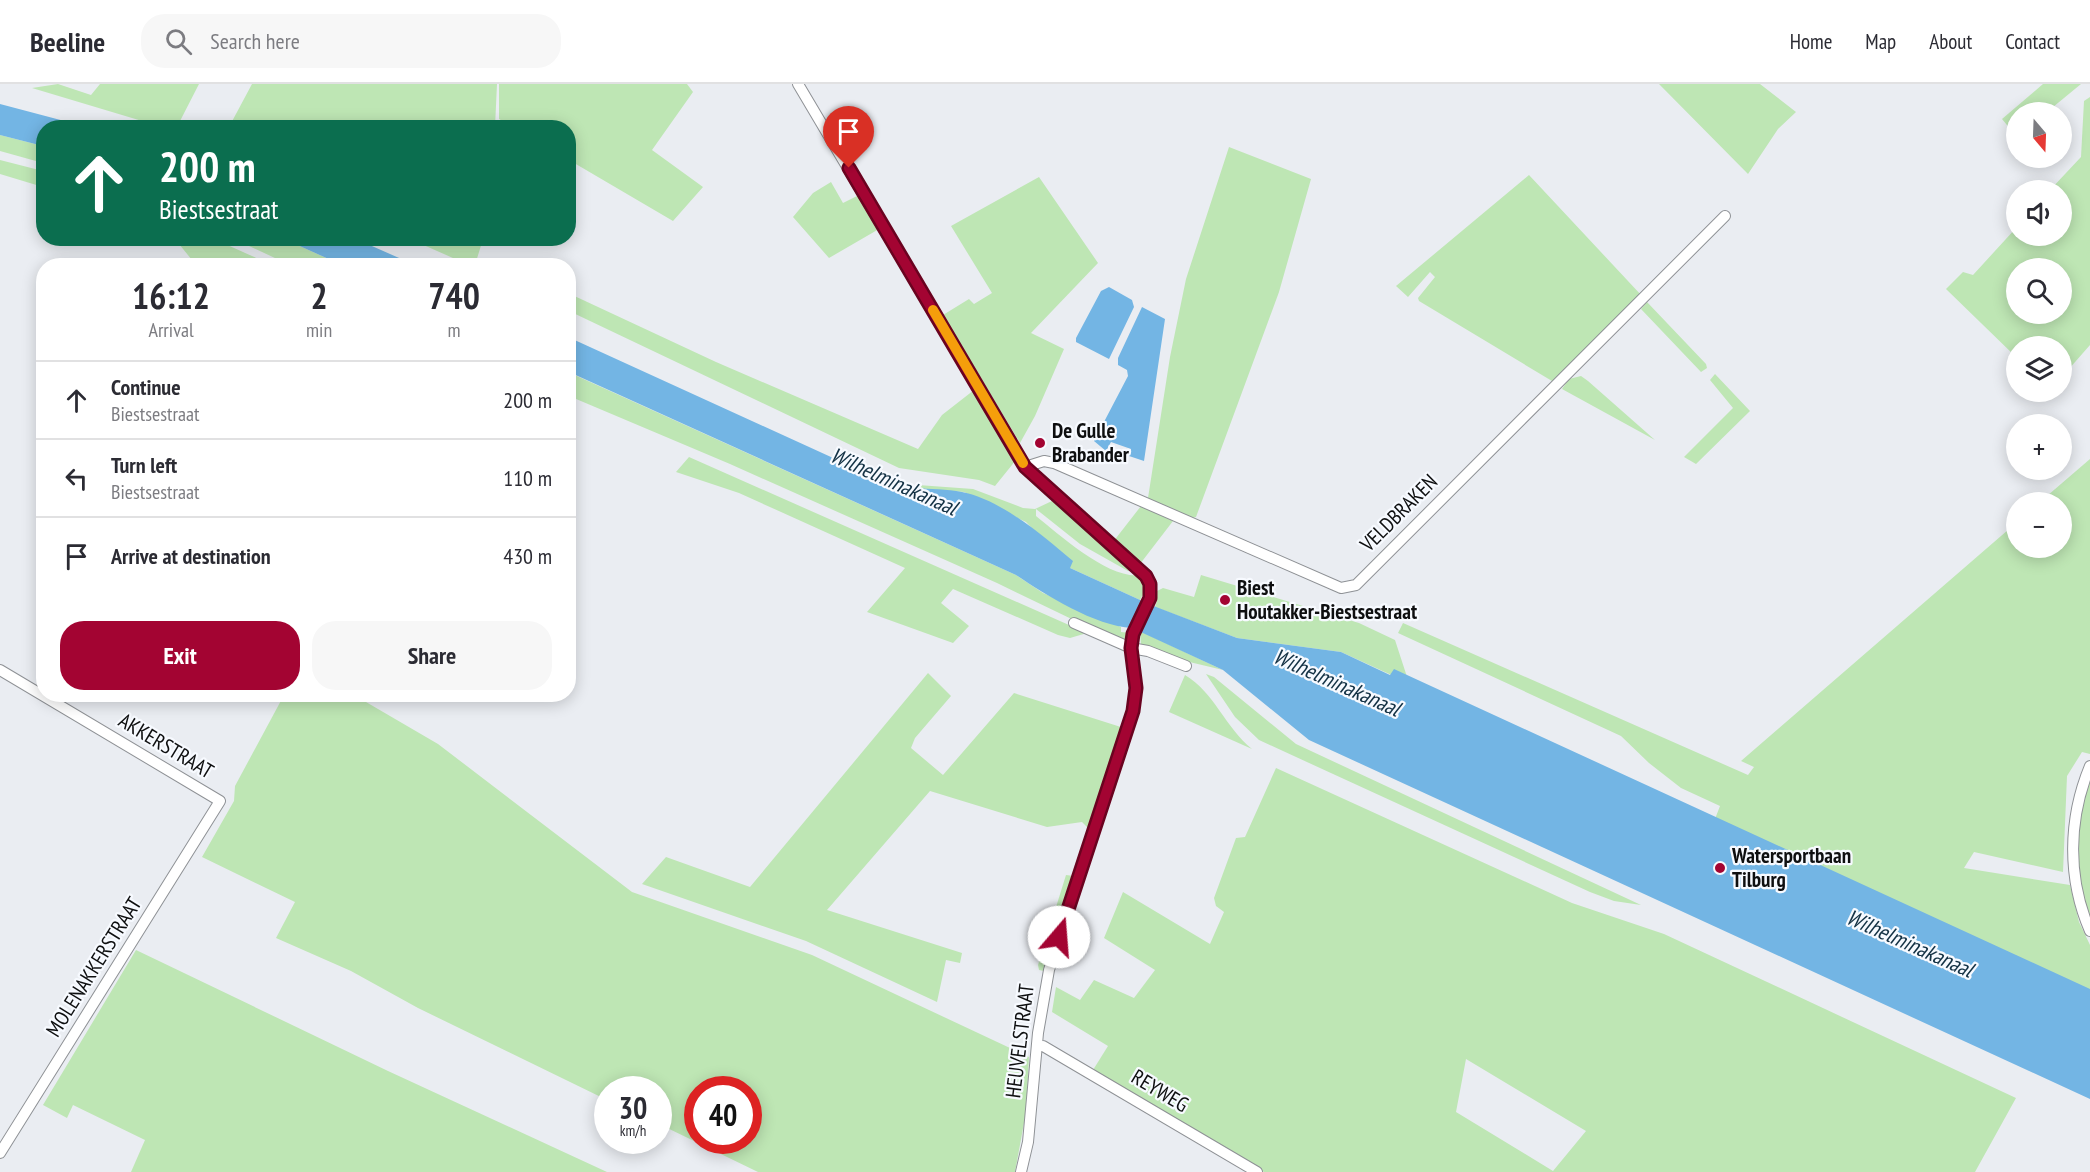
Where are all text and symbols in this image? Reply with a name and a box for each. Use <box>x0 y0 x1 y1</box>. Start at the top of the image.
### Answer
search box <box>141 14 561 68</box>
text: Beeline <box>30 23 105 60</box>
icon: search <box>162 25 195 58</box>
text: Search here <box>210 27 300 55</box>
text: Home <box>1790 28 1832 55</box>
text: Map <box>1865 28 1896 55</box>
text: About <box>1929 28 1972 55</box>
text: Contact <box>2005 28 2060 55</box>
north arrow <box>2006 102 2072 168</box>
map controls <box>2006 102 2072 558</box>
pin <box>823 106 874 168</box>
icon: arrive <box>832 115 865 148</box>
text: 200 m <box>159 139 256 194</box>
icon: ahead <box>60 144 138 222</box>
button: sound <box>2006 180 2072 246</box>
text: Biestsestraat <box>159 192 279 226</box>
button: search <box>2006 258 2072 324</box>
text: 16:12 <box>132 272 210 319</box>
text: 2 <box>310 272 328 319</box>
text: 740 <box>428 272 480 319</box>
text: Arrival <box>148 317 194 343</box>
text: min <box>306 317 332 343</box>
text: m <box>448 317 461 343</box>
button: layers <box>2006 336 2072 402</box>
text: Continue <box>111 373 181 401</box>
icon: ahead <box>60 384 93 417</box>
text: 200 m <box>503 386 552 414</box>
text: Biestsestraat <box>111 401 200 427</box>
button: + <box>2006 414 2072 480</box>
place label: De Gulle Brabander <box>1052 417 1130 468</box>
marker: De Gulle Brabander <box>1033 436 1047 450</box>
water label: Wilhelminakanaal <box>826 441 963 522</box>
text: Turn left <box>111 451 177 479</box>
icon: left <box>60 462 93 495</box>
text: 110 m <box>503 464 552 492</box>
street label: VELDBRAKEN <box>1354 468 1443 558</box>
text: Biestsestraat <box>111 479 200 505</box>
button: − <box>2006 492 2072 558</box>
icon: arrive <box>60 540 93 573</box>
text: Arrive at destination <box>111 542 271 570</box>
text: 430 m <box>503 542 552 570</box>
place label: Biest Houtakker-Biestsestraat <box>1237 574 1417 625</box>
marker: Biest Houtakker-Biestsestraat <box>1218 593 1232 607</box>
button: Exit <box>60 621 300 690</box>
button: Share <box>312 621 552 690</box>
water label: Wilhelminakanaal <box>1269 642 1406 723</box>
street label: AKKERSTRAAT <box>114 707 219 785</box>
place label: Watersportbaan Tilburg <box>1731 842 1851 893</box>
marker: Watersportbaan Tilburg <box>1713 861 1727 875</box>
street label: MOLENAKKERSTRAAT <box>40 891 148 1042</box>
water label: Wilhelminakanaal <box>1842 903 1979 984</box>
position arrow <box>1027 905 1091 969</box>
street label: HEUVELSTRAAT <box>999 982 1040 1100</box>
street label: REYWEG <box>1127 1063 1194 1118</box>
speed limit sign: 40 <box>684 1076 762 1154</box>
text: 30 <box>619 1088 647 1127</box>
text: km/h <box>620 1121 646 1140</box>

